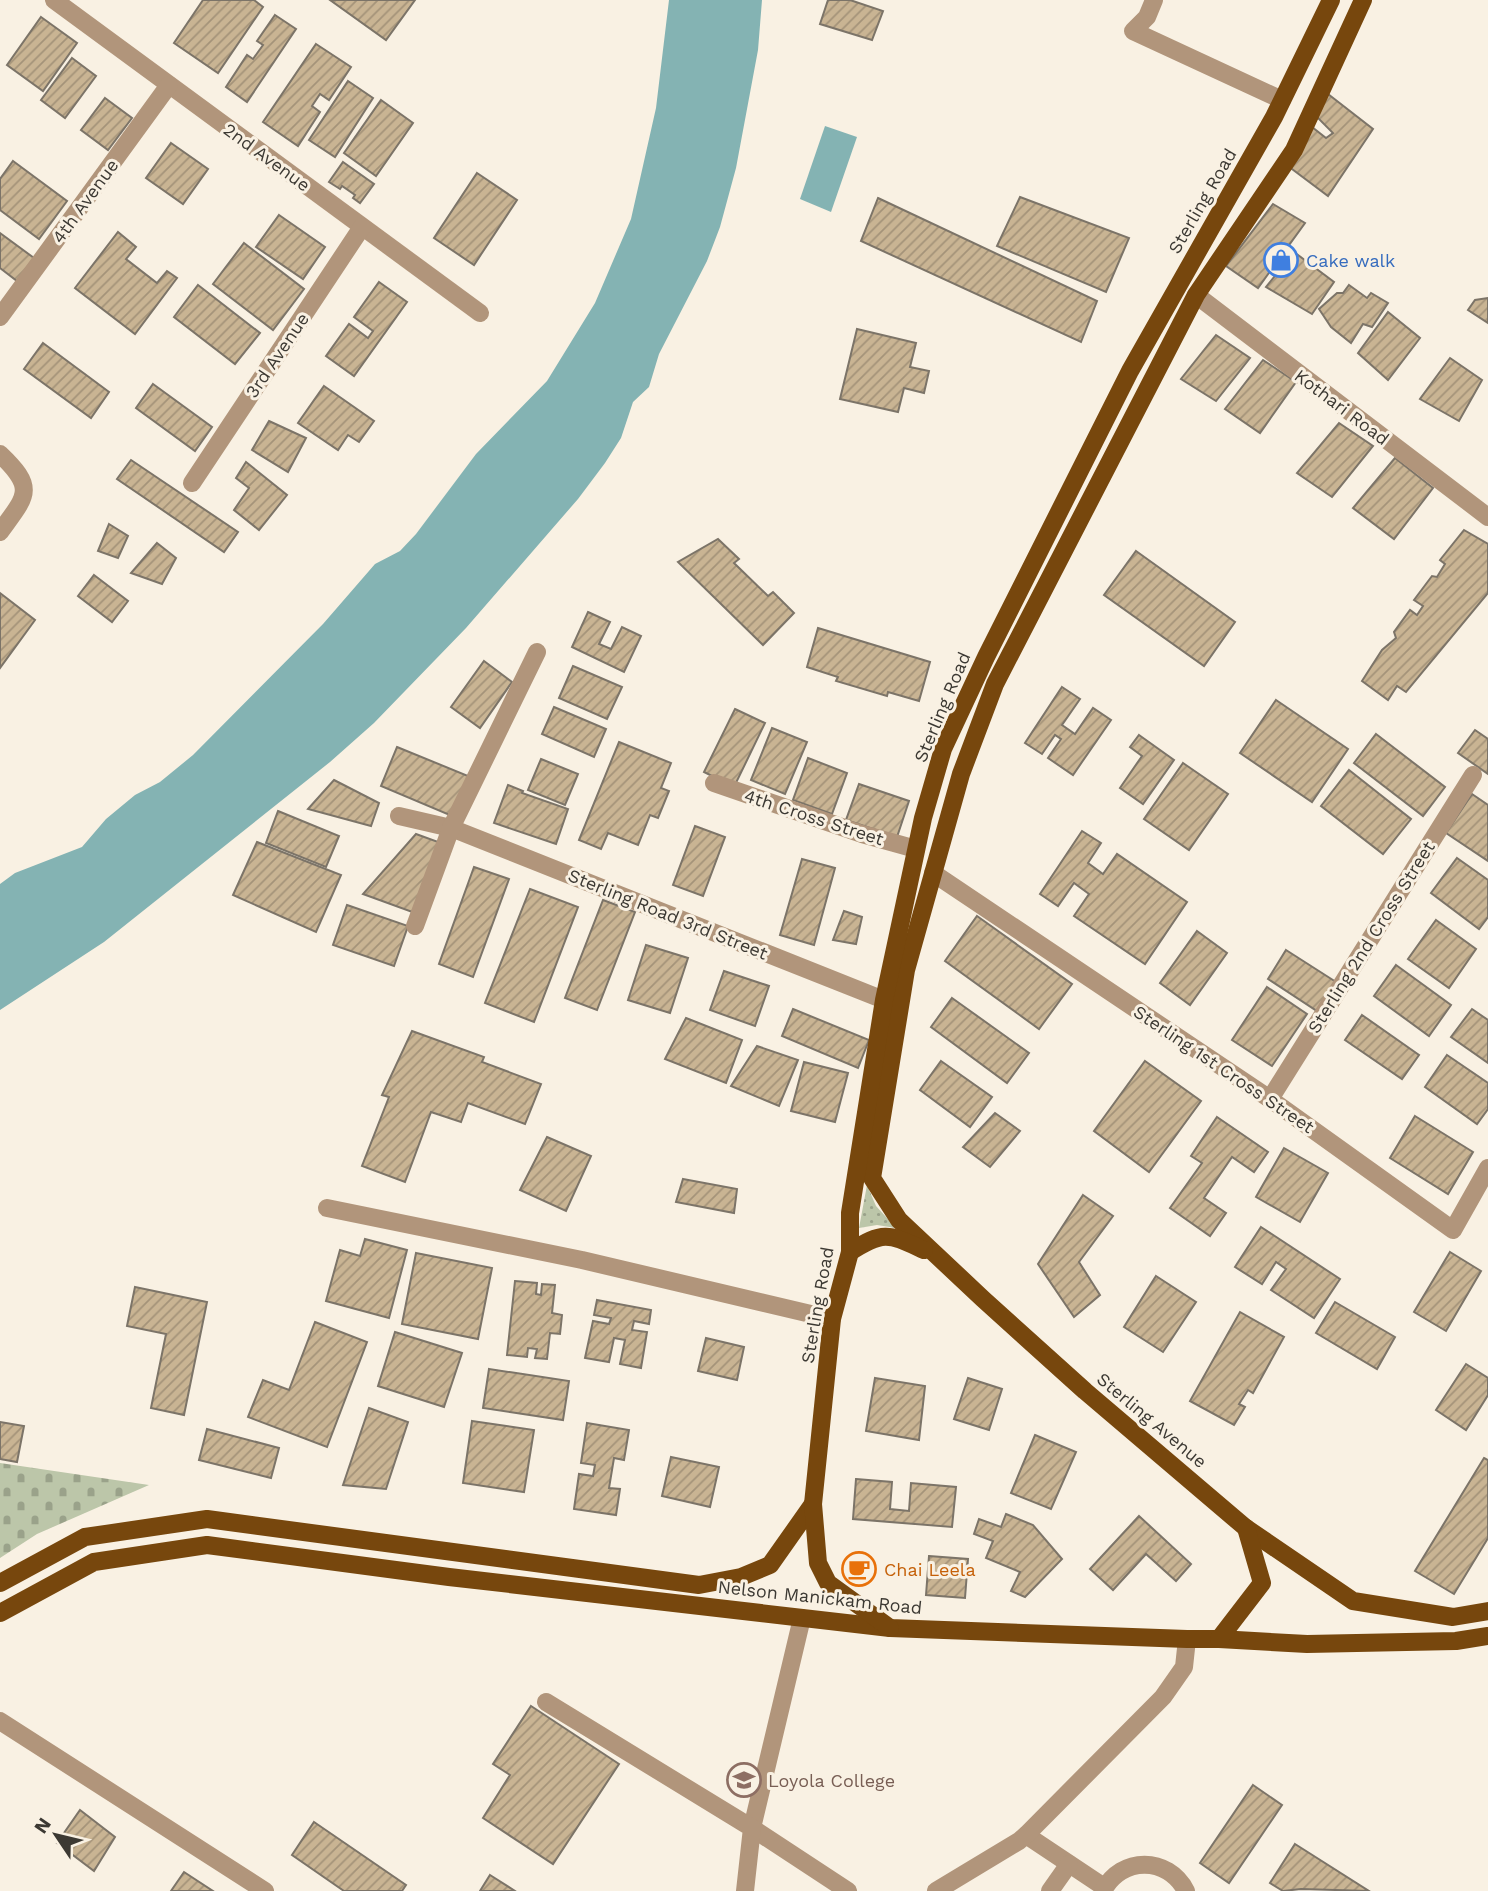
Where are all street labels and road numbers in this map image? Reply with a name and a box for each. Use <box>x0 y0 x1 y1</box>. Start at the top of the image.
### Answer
street label: 2nd Avenue <box>220 119 314 195</box>
street label: Sterling Road <box>1163 145 1241 257</box>
street label: 4th Avenue <box>47 155 123 247</box>
street label: 3rd Avenue <box>241 309 313 401</box>
street label: Kothari Road <box>1291 365 1393 449</box>
street label: Sterling Road <box>909 649 975 765</box>
street label: 4th Cross Street <box>742 785 887 850</box>
street label: Sterling 2nd Cross Street <box>1303 837 1439 1037</box>
street label: Sterling Road 3rd Street <box>565 864 771 964</box>
street label: Sterling 1st Cross Street <box>1130 1001 1319 1138</box>
street label: Sterling Road <box>796 1245 838 1365</box>
street label: Sterling Avenue <box>1093 1368 1211 1472</box>
street label: Nelson Manickam Road <box>717 1576 923 1618</box>

